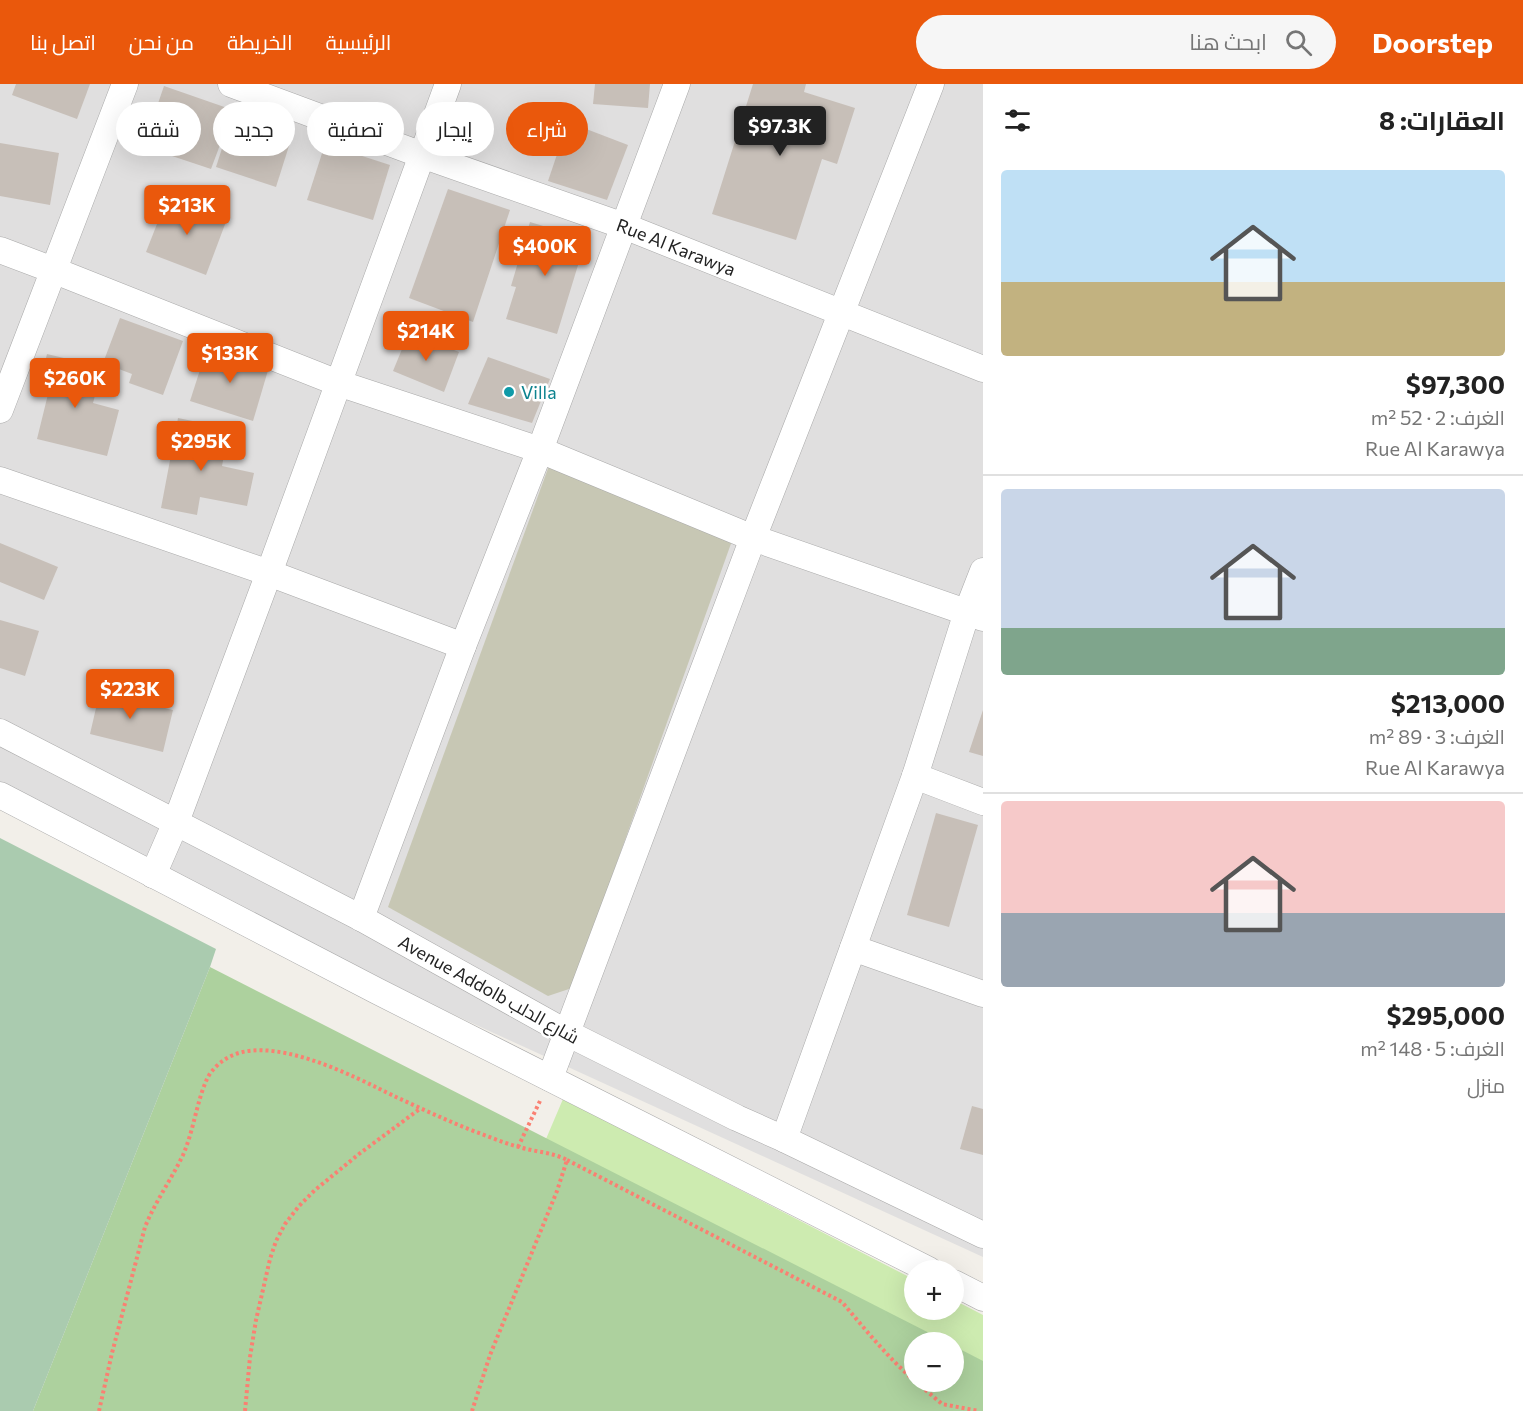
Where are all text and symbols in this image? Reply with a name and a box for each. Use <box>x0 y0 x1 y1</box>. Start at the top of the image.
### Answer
search box <box>916 15 1336 69</box>
text: Doorstep <box>1372 25 1493 59</box>
icon: search <box>1282 26 1315 59</box>
text: ابحث هنا <box>1189 28 1267 55</box>
text: اتصل بنا <box>30 29 96 54</box>
text: من نحن <box>129 29 194 54</box>
text: الخريطة <box>227 29 293 54</box>
text: الرئيسية <box>326 29 391 54</box>
chip: شقة <box>116 102 201 156</box>
chip: جديد <box>213 102 295 156</box>
chip: تصفية <box>307 102 404 156</box>
chip: إيجار <box>416 102 494 156</box>
chip: شراء <box>506 102 588 156</box>
icon: filters <box>1001 104 1034 137</box>
text: العقارات: 8 <box>1379 104 1505 135</box>
pin: $97.3K <box>731 106 829 157</box>
text: $97.3K <box>748 113 812 137</box>
pin: $213K <box>145 185 229 236</box>
text: $213K <box>158 192 216 216</box>
icon: home <box>1199 209 1307 317</box>
street label: Rue Al Karawya <box>614 213 739 280</box>
pin: $400K <box>503 226 587 277</box>
text: $400K <box>513 233 577 257</box>
pin: $214K <box>384 311 468 362</box>
text: $214K <box>397 318 455 342</box>
pin: $133K <box>188 333 272 384</box>
text: $133K <box>201 340 259 364</box>
pin: $260K <box>33 358 117 409</box>
text: $260K <box>44 365 106 389</box>
text: $97,300 <box>1406 368 1505 399</box>
place label: Villa <box>521 381 557 403</box>
marker: Villa <box>502 385 516 399</box>
text: الغرف: 2 · 52 m² <box>1371 405 1505 429</box>
pin: $295K <box>159 421 243 472</box>
text: $295K <box>171 428 231 452</box>
text: Rue Al Karawya <box>1365 436 1505 460</box>
icon: home <box>1199 528 1307 636</box>
pin: $223K <box>88 669 172 720</box>
text: $223K <box>100 676 160 700</box>
text: $213,000 <box>1391 687 1505 718</box>
text: الغرف: 3 · 89 m² <box>1369 724 1505 748</box>
text: Rue Al Karawya <box>1365 755 1505 779</box>
icon: home <box>1199 840 1307 948</box>
street label: Avenue Addolb شارع الدلب <box>394 930 583 1050</box>
text: $295,000 <box>1387 999 1505 1030</box>
text: الغرف: 5 · 148 m² <box>1360 1036 1505 1060</box>
text: منزل <box>1467 1073 1505 1097</box>
map controls <box>904 1260 964 1392</box>
button: + <box>904 1260 964 1320</box>
button: − <box>904 1332 964 1392</box>

